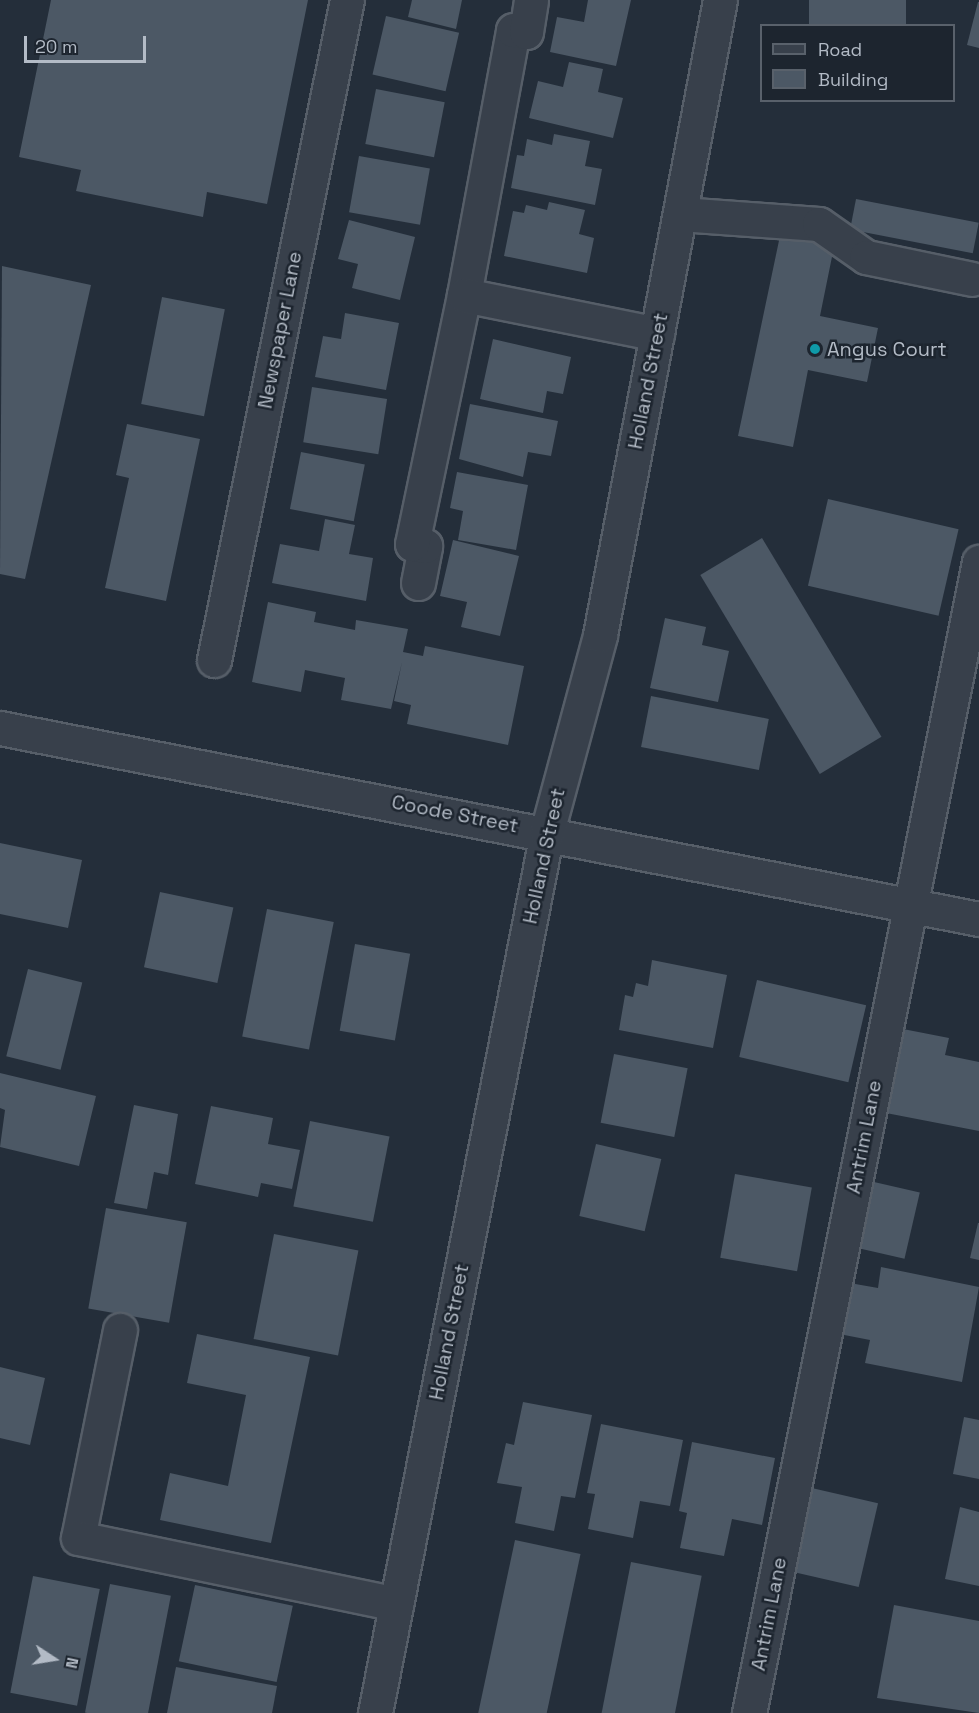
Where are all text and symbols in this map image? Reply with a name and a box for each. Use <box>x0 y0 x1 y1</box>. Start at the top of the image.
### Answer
scale bar <box>27 24 148 62</box>
legend <box>760 24 955 102</box>
text: 20 m <box>35 35 78 58</box>
text: Road <box>818 38 862 61</box>
text: Building <box>818 68 888 91</box>
street label: Newspaper Lane <box>253 249 307 411</box>
street label: Holland Street <box>623 311 673 451</box>
place label: Angus Court <box>827 337 947 361</box>
marker: Angus Court <box>808 342 822 356</box>
street label: Holland Street <box>518 786 570 926</box>
street label: Coode Street <box>390 790 520 838</box>
street label: Antrim Lane <box>841 1078 887 1196</box>
street label: Holland Street <box>424 1262 474 1402</box>
street label: Antrim Lane <box>746 1555 792 1673</box>
north arrow <box>24 1629 84 1689</box>
text: N <box>61 1655 83 1670</box>

